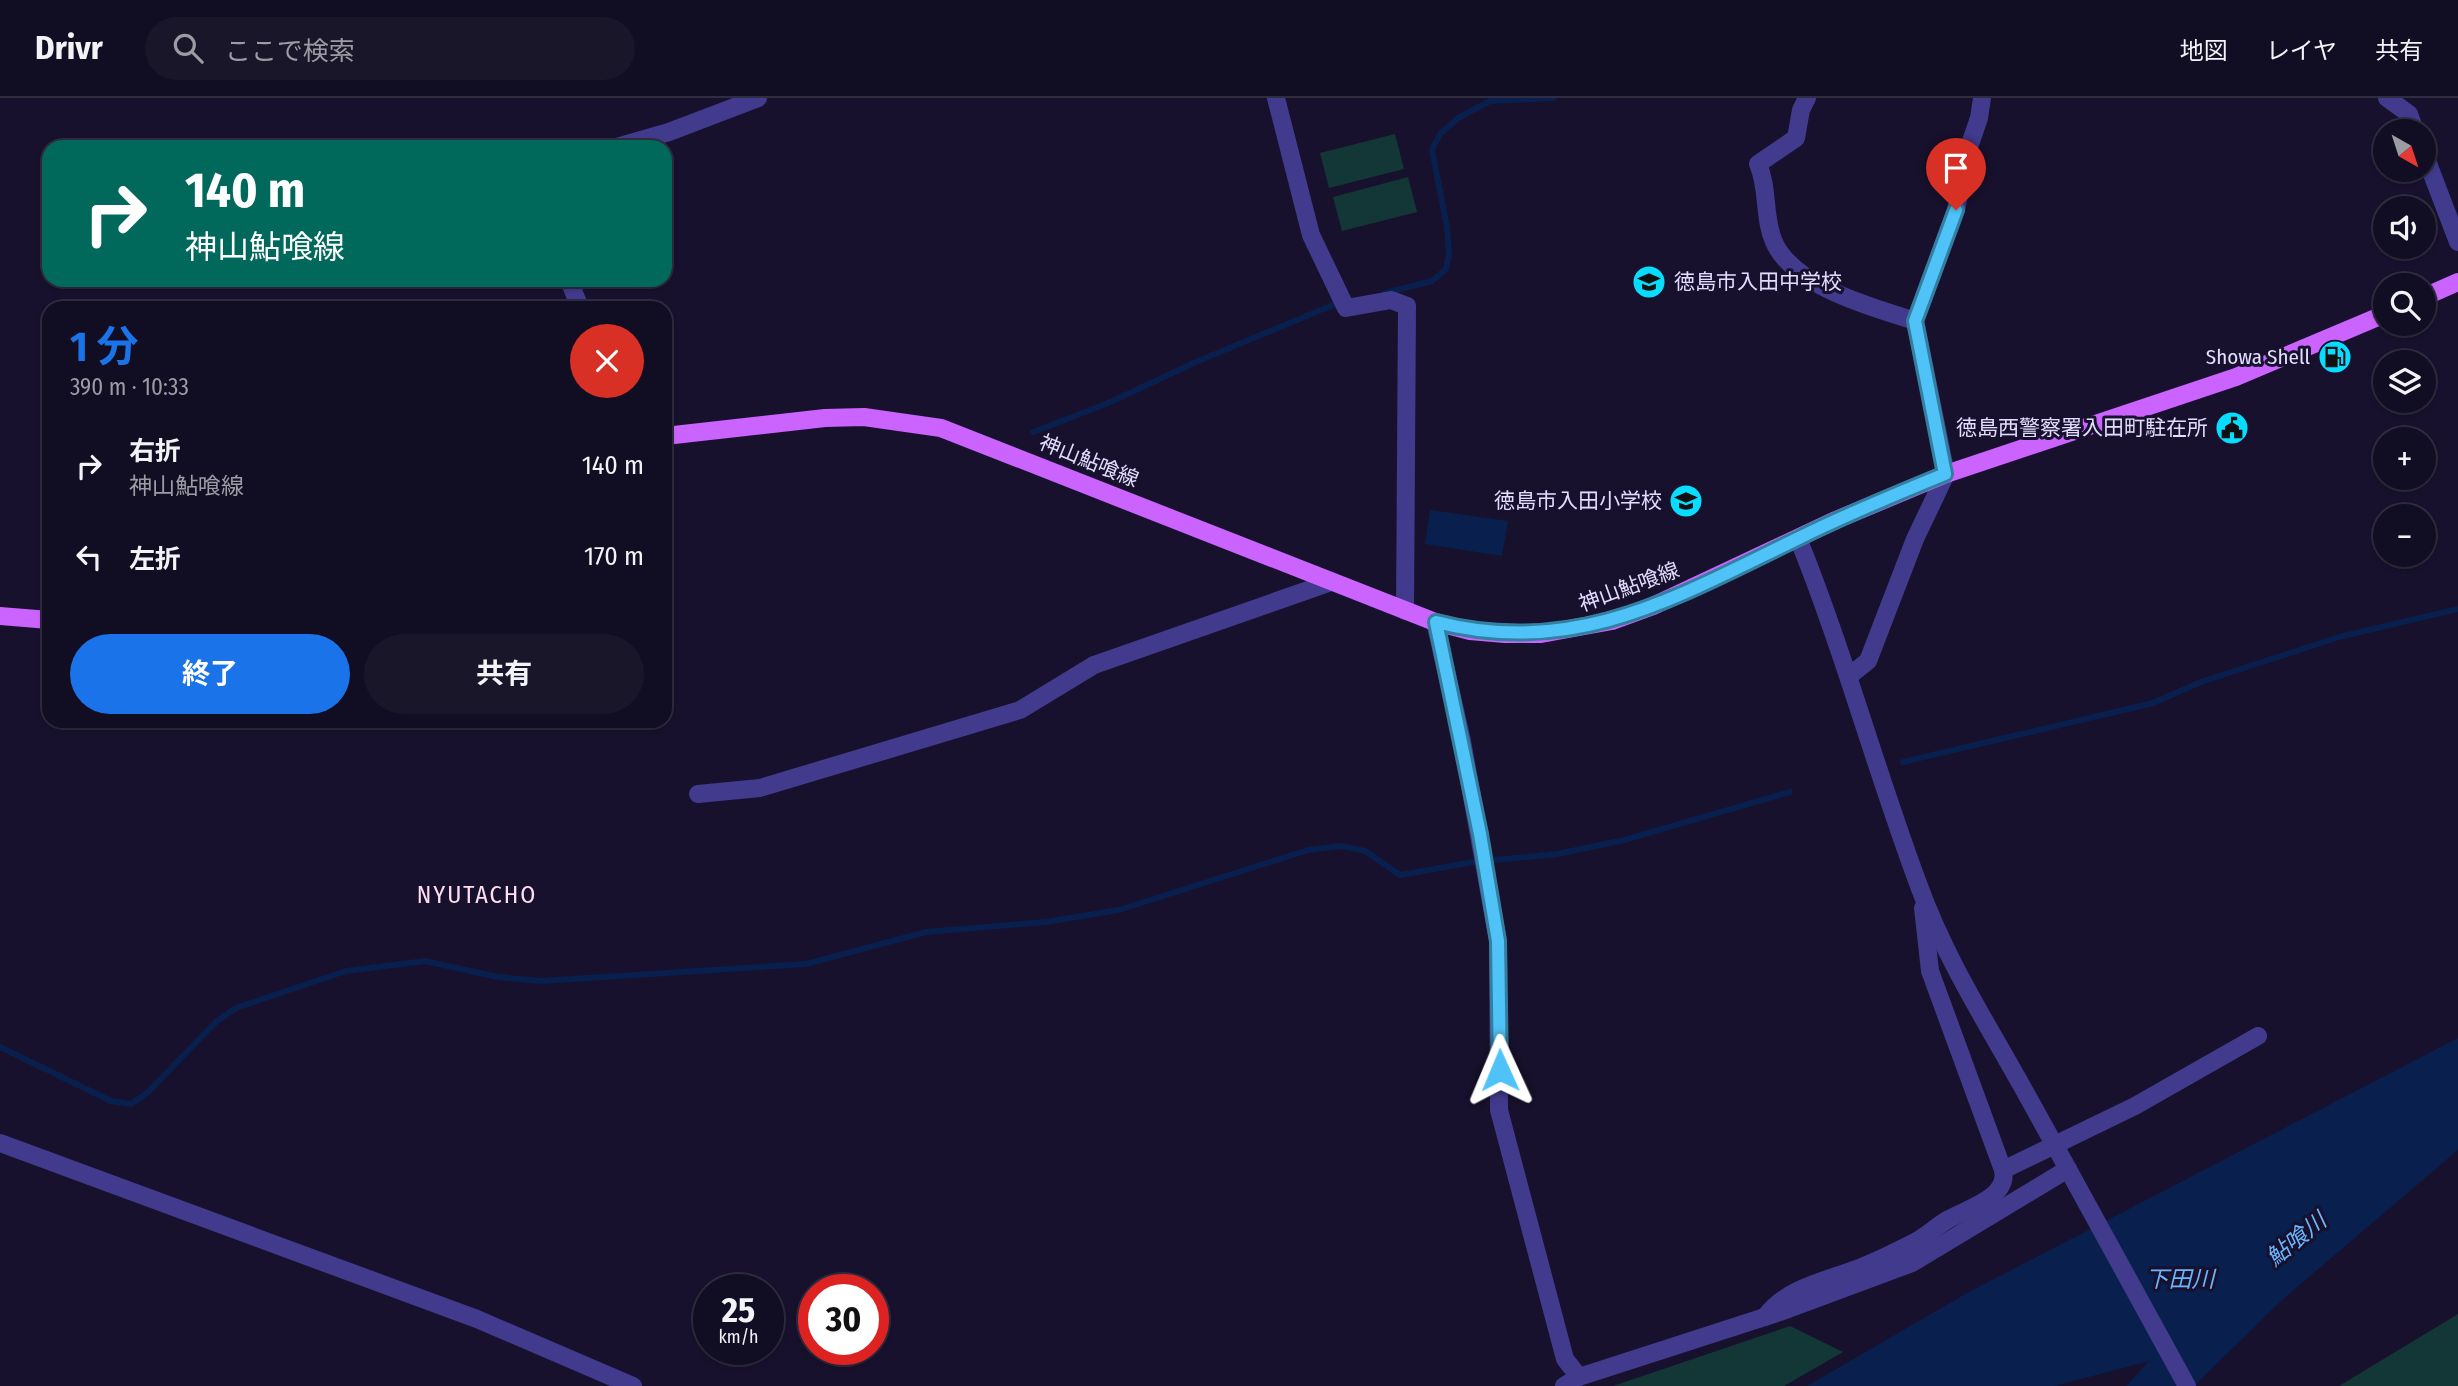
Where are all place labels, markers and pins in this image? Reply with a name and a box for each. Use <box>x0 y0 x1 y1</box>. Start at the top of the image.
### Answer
pin <box>1926 138 1986 210</box>
school or university icon: 徳島市入田中学校 <box>1630 263 1668 301</box>
place label: 徳島市入田中学校 <box>1674 269 1842 295</box>
fuel station icon: Showa Shell <box>2316 338 2354 376</box>
place label: Showa Shell <box>2206 344 2310 370</box>
public building icon: 徳島西警察署入田町駐在所 <box>2213 409 2251 447</box>
place label: 徳島西警察署入田町駐在所 <box>1956 415 2208 441</box>
school or university icon: 徳島市入田小学校 <box>1667 482 1705 520</box>
place label: 徳島市入田小学校 <box>1494 488 1662 514</box>

